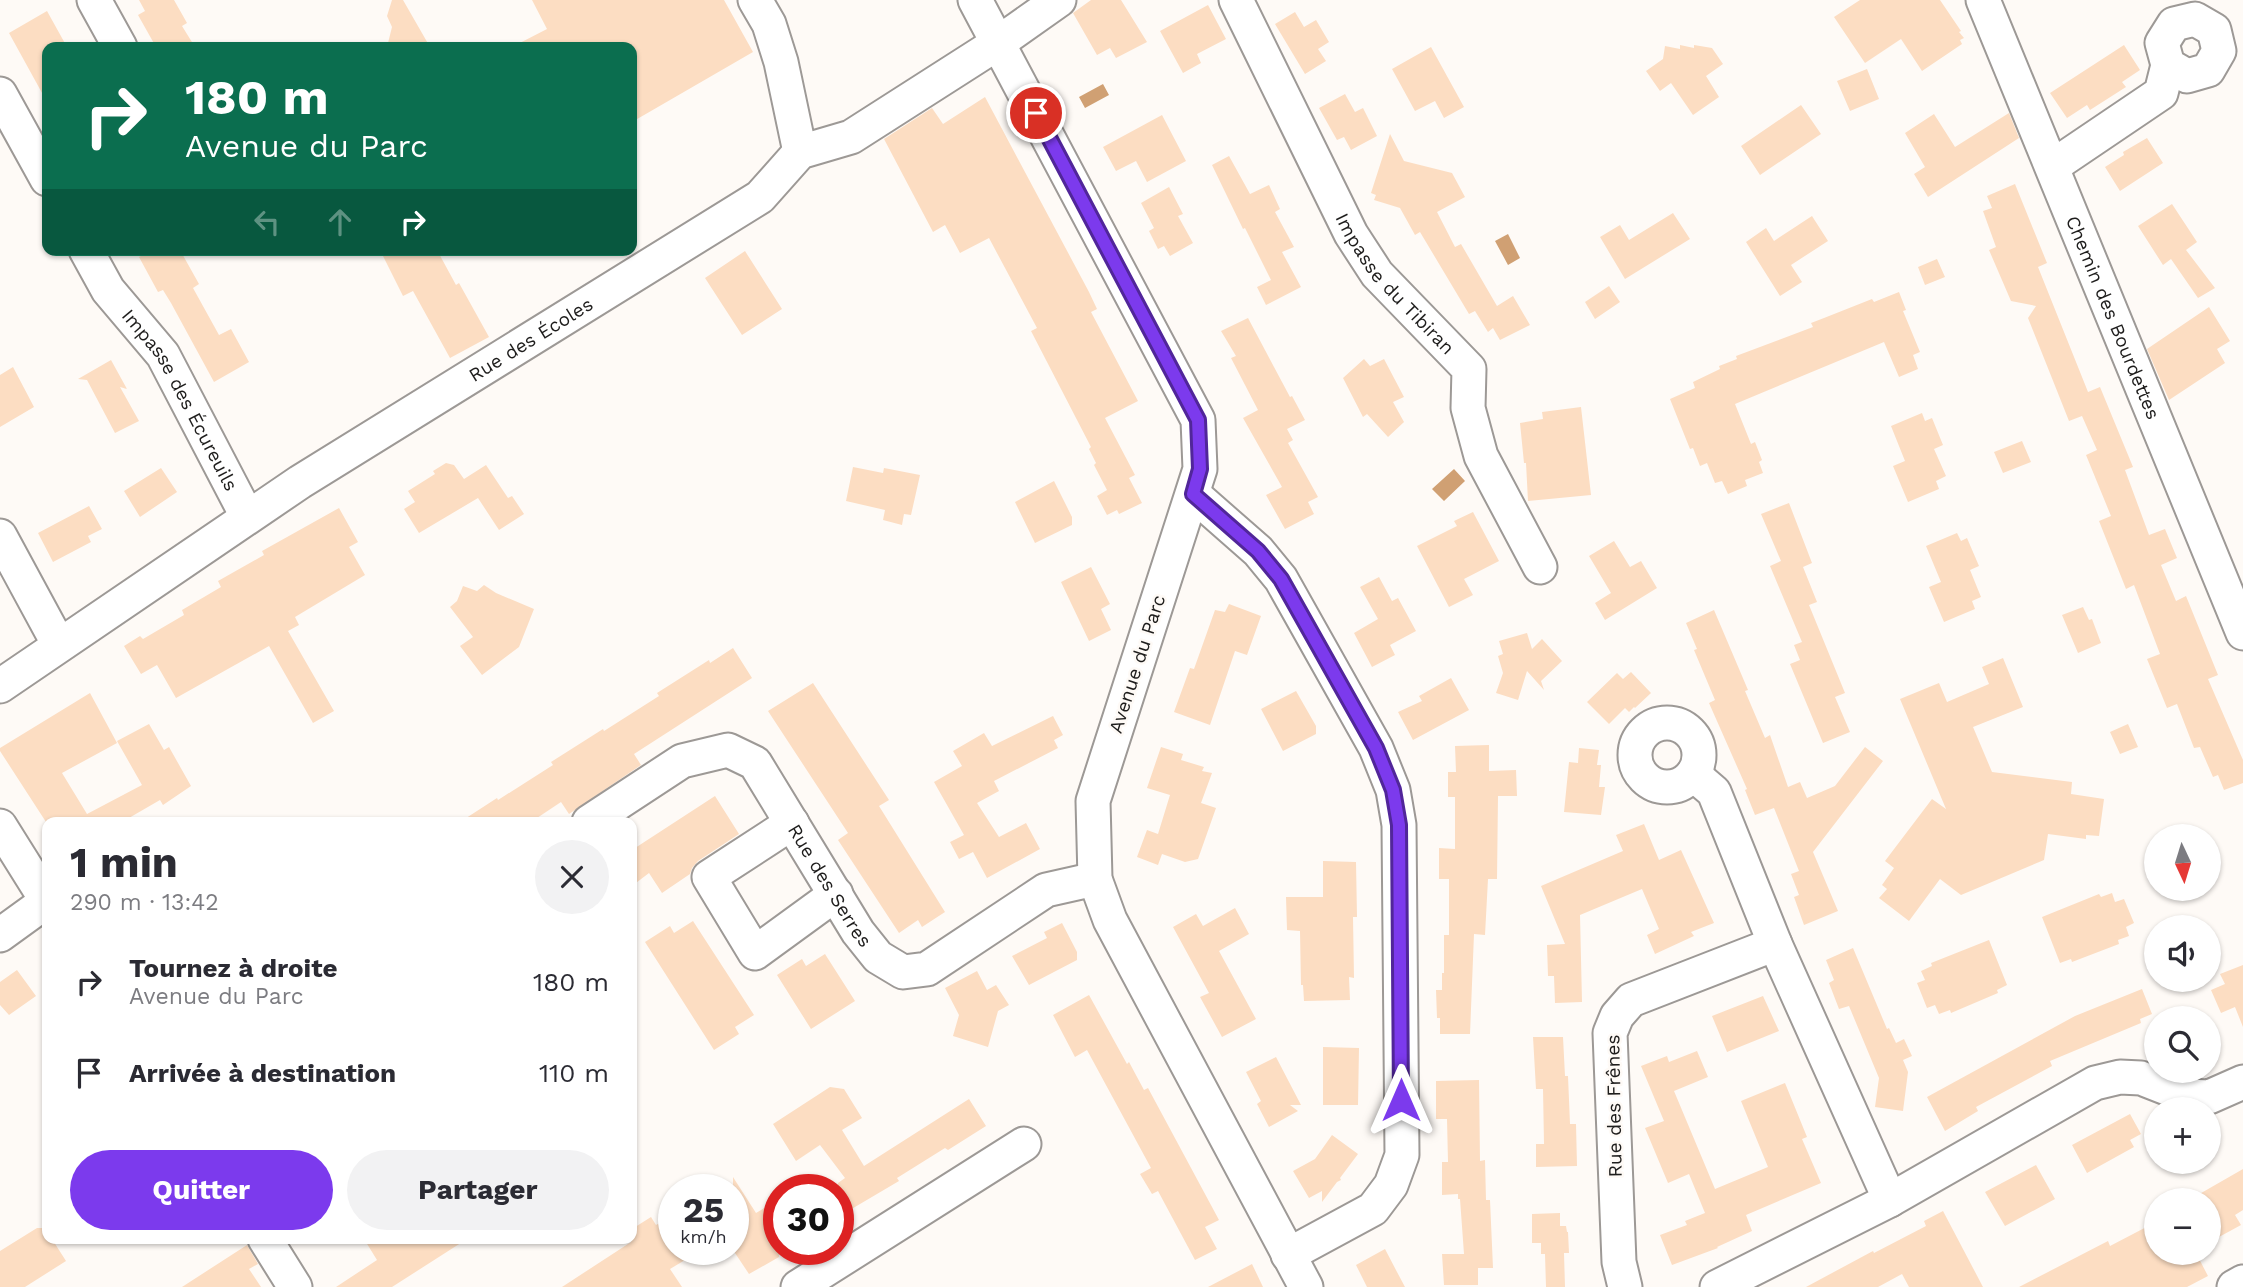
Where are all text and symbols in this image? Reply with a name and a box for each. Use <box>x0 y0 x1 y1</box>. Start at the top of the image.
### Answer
text: 180 m <box>185 68 329 126</box>
icon: right <box>70 70 161 161</box>
pin <box>1006 83 1066 143</box>
icon: arrive <box>1017 94 1055 132</box>
text: Avenue du Parc <box>185 127 428 165</box>
icon: left <box>248 203 286 241</box>
icon: ahead <box>321 203 359 241</box>
icon: right <box>394 203 432 241</box>
street label: Impasse du Tibiran <box>1331 209 1460 359</box>
street label: Chemin des Bourdettes <box>2061 212 2165 422</box>
street label: Rue des Écoles <box>464 292 597 386</box>
street label: Impasse des Écureuils <box>117 304 243 495</box>
street label: Avenue du Parc <box>1104 592 1170 736</box>
street label: Rue des Serres <box>783 820 877 952</box>
north arrow <box>2144 824 2221 901</box>
map controls <box>2144 824 2221 1265</box>
text: 1 min <box>70 838 178 887</box>
button: close <box>535 840 609 914</box>
text: 290 m · 13:42 <box>70 889 219 916</box>
button: sound <box>2144 915 2221 992</box>
text: Tournez à droite <box>129 953 338 983</box>
icon: right <box>70 963 108 1001</box>
text: 180 m <box>533 967 609 997</box>
text: Avenue du Parc <box>129 983 304 1010</box>
button: search <box>2144 1006 2221 1083</box>
street label: Rue des Frênes <box>1601 1034 1627 1178</box>
icon: arrive <box>70 1054 108 1092</box>
text: Arrivée à destination <box>129 1058 396 1088</box>
text: 110 m <box>539 1058 609 1088</box>
position arrow <box>1364 1063 1438 1137</box>
button: + <box>2144 1097 2221 1174</box>
button: Quitter <box>70 1150 333 1230</box>
button: Partager <box>347 1150 609 1230</box>
speed limit sign: 30 <box>763 1174 854 1265</box>
button: − <box>2144 1188 2221 1265</box>
text: 25 <box>683 1189 724 1231</box>
text: km/h <box>680 1226 727 1247</box>

